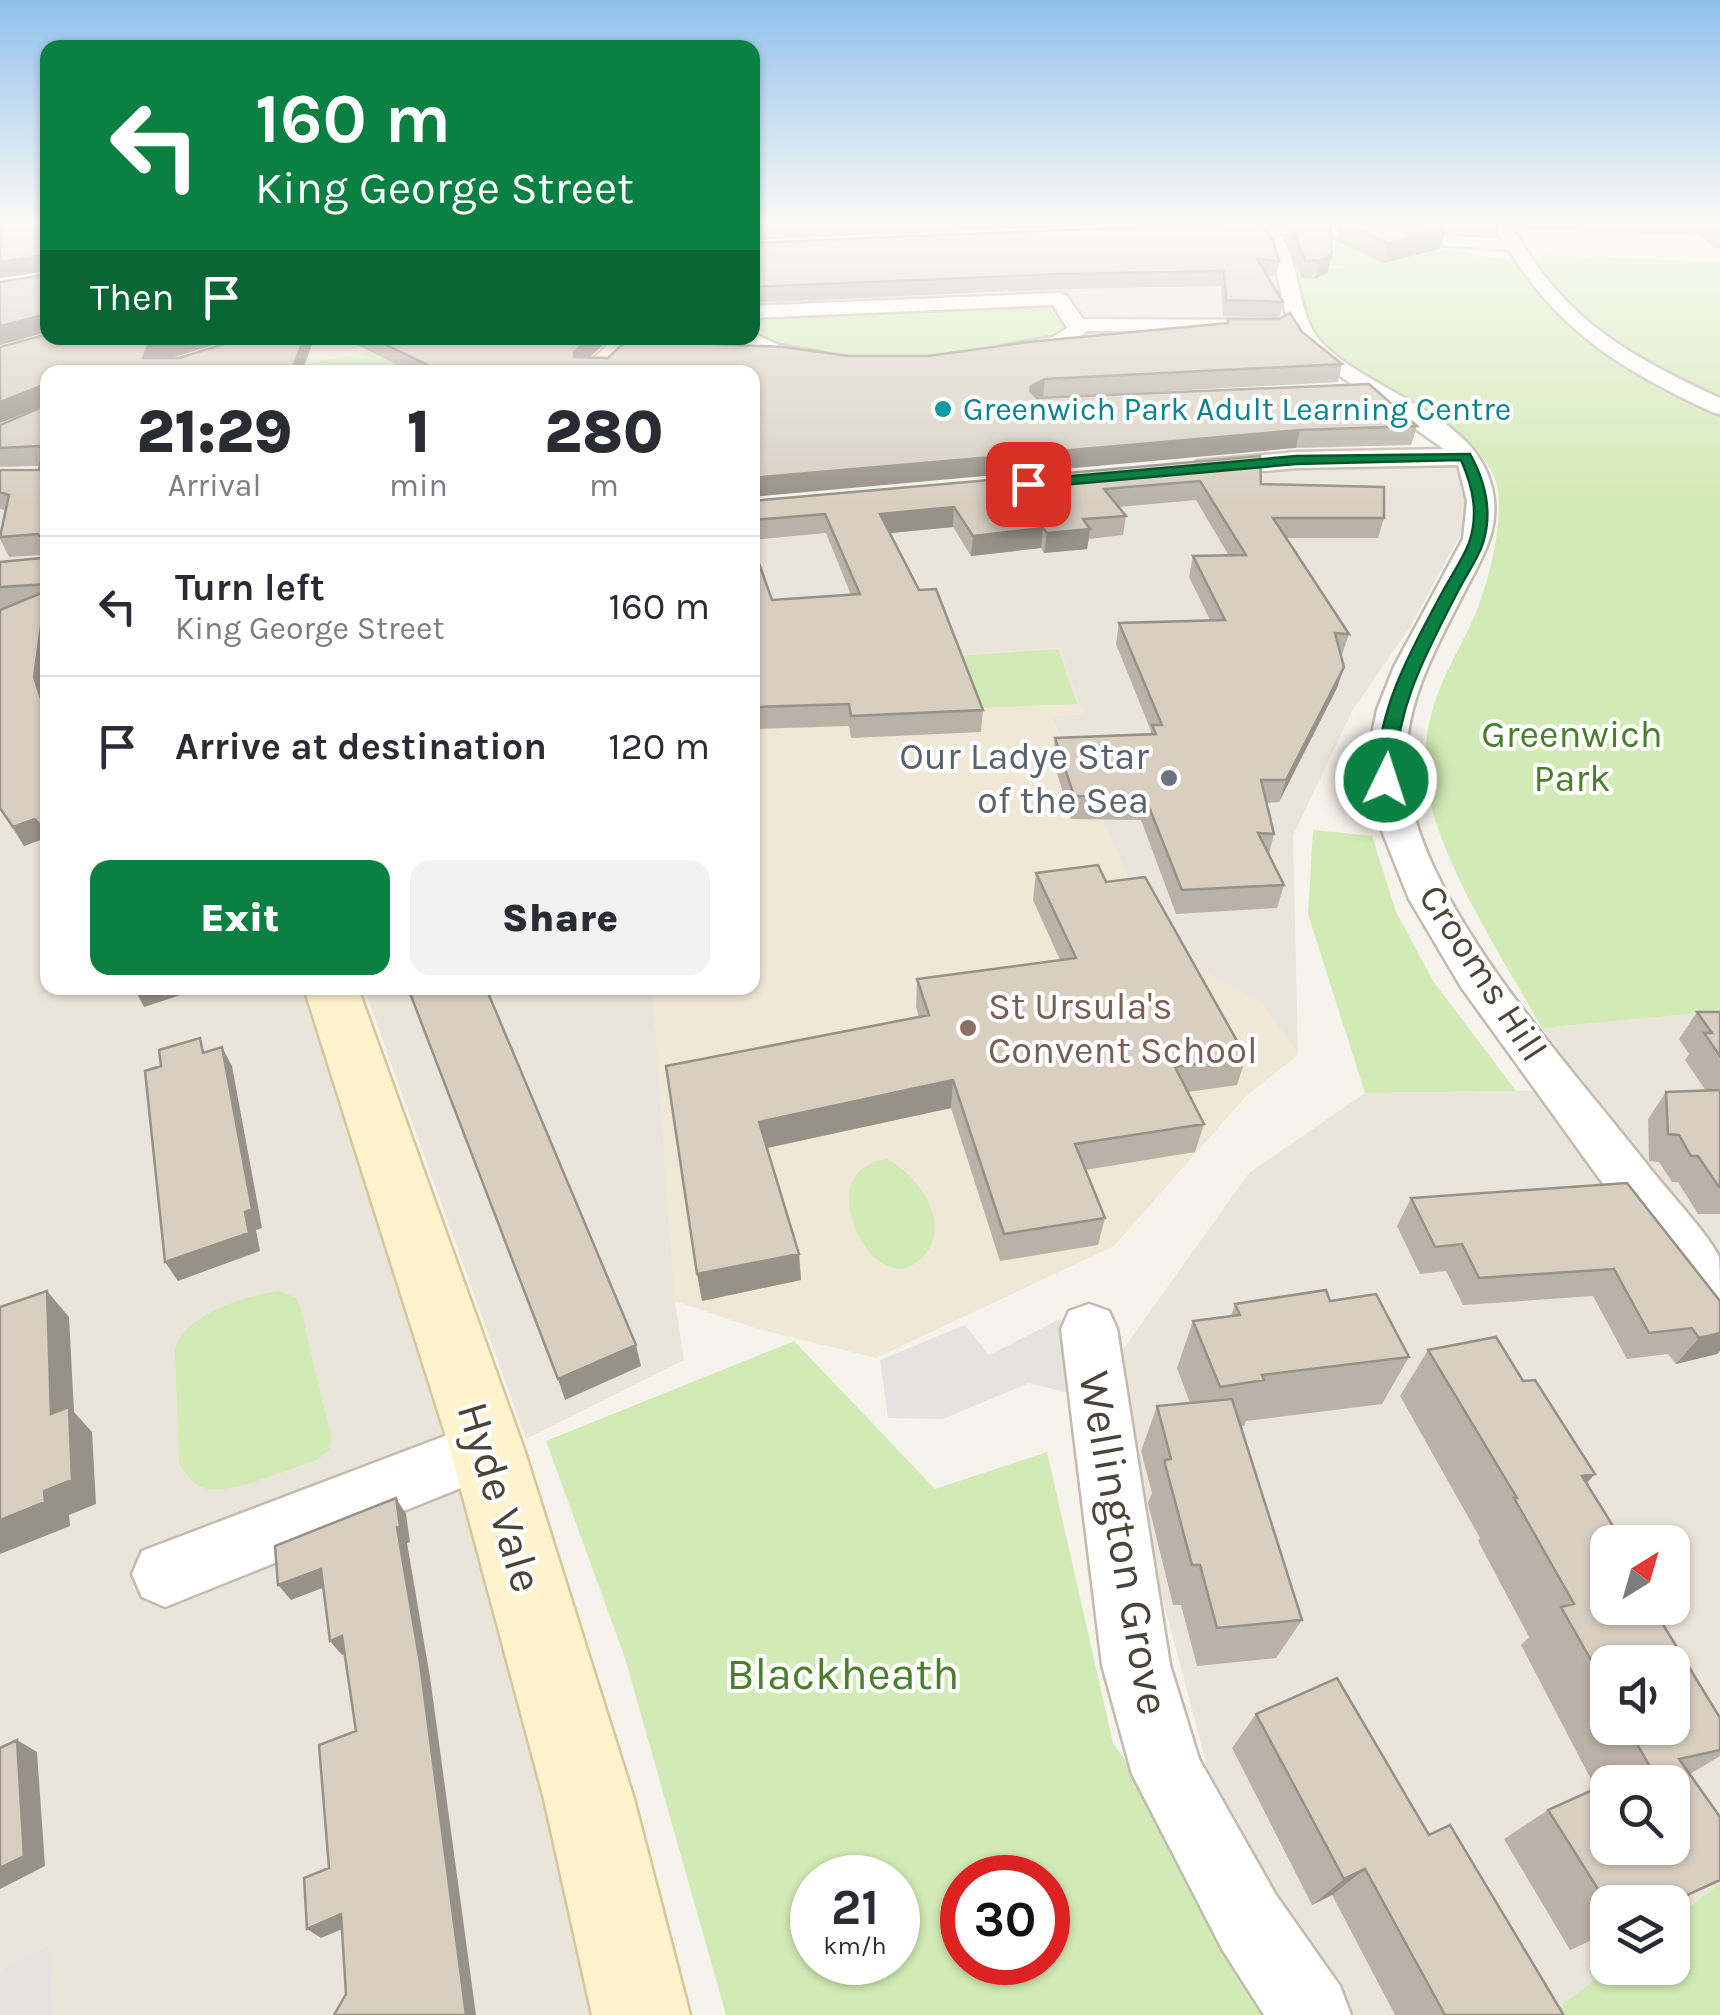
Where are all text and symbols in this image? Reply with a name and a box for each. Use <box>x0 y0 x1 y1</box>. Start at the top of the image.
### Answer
text: 160 m <box>255 78 451 160</box>
icon: left <box>90 80 220 210</box>
text: King George Street <box>255 162 634 214</box>
icon: arrive <box>194 270 249 325</box>
text: Then <box>90 275 174 320</box>
place label: Greenwich Park Adult Learning Centre <box>963 391 1511 428</box>
text: 21:29 <box>137 397 293 467</box>
text: 1 <box>407 397 430 467</box>
text: 280 <box>544 397 663 467</box>
marker: Greenwich Park Adult Learning Centre <box>932 398 954 420</box>
pin <box>986 442 1071 527</box>
icon: arrive <box>1001 457 1056 512</box>
text: Arrival <box>168 467 261 504</box>
text: min <box>389 467 448 504</box>
text: m <box>589 467 619 504</box>
text: Turn left <box>175 565 325 610</box>
icon: left <box>90 579 145 634</box>
text: 160 m <box>609 584 710 629</box>
text: King George Street <box>175 610 444 647</box>
park label: Greenwich Park <box>1481 712 1663 801</box>
icon: arrive <box>90 719 145 774</box>
text: Arrive at destination <box>175 724 547 769</box>
text: 120 m <box>608 724 710 769</box>
position arrow <box>1334 728 1438 832</box>
place label: Our Ladye Star of the Sea <box>899 734 1149 823</box>
marker: Our Ladye Star of the Sea <box>1158 767 1180 789</box>
button: Exit <box>90 860 390 975</box>
button: Share <box>410 860 710 975</box>
street label: Crooms Hill <box>1409 876 1557 1070</box>
place label: St Ursula's Convent School <box>988 984 1258 1073</box>
marker: St Ursula's Convent School <box>957 1017 979 1039</box>
street label: Wellington Grove <box>1067 1367 1180 1719</box>
street label: Hyde Vale <box>446 1396 553 1599</box>
north arrow <box>1590 1525 1690 1625</box>
map controls <box>1590 1525 1690 1985</box>
button: sound <box>1590 1645 1690 1745</box>
park label: Blackheath <box>726 1648 960 1700</box>
button: search <box>1590 1765 1690 1865</box>
speed limit sign: 30 <box>940 1855 1070 1985</box>
text: 21 <box>831 1878 879 1937</box>
button: layers <box>1590 1885 1690 1985</box>
text: km/h <box>823 1931 887 1960</box>

